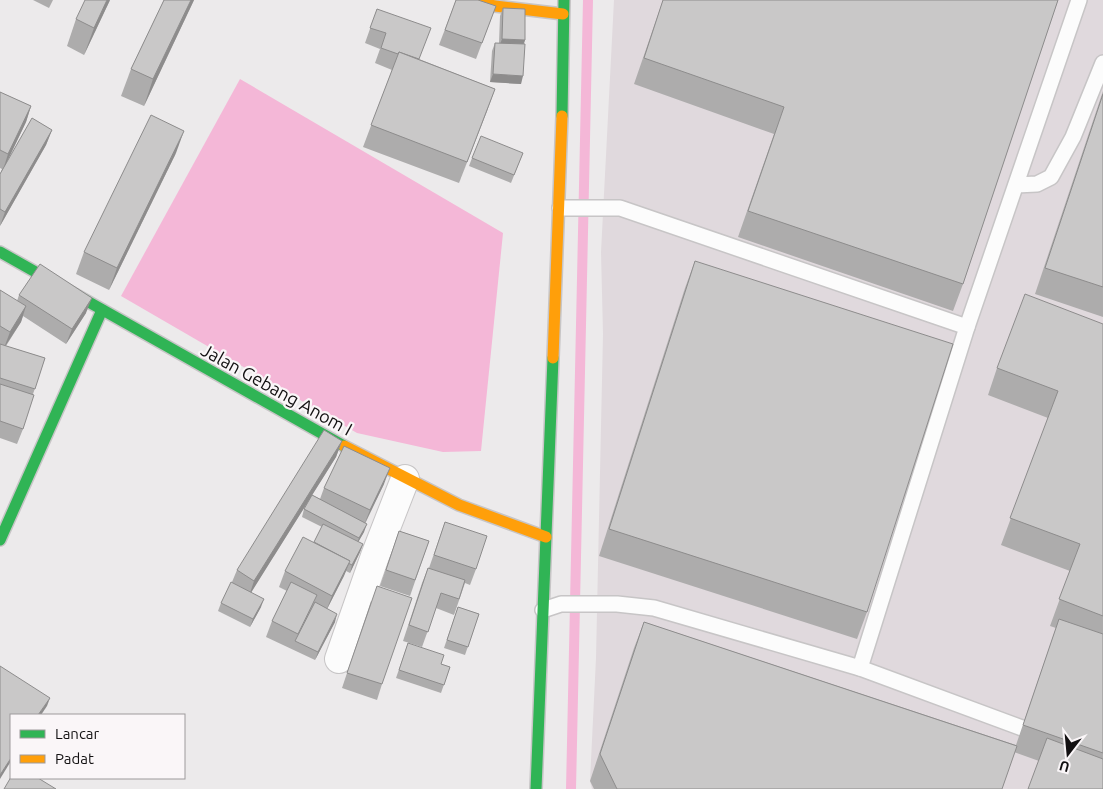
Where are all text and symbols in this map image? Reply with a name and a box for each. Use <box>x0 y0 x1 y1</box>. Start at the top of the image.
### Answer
street label: Jalan Gebang Anom I <box>198 339 356 439</box>
legend <box>10 714 185 779</box>
text: Lancar <box>55 725 100 742</box>
north arrow <box>1043 729 1093 779</box>
text: Padat <box>55 750 94 767</box>
text: U <box>1057 757 1071 776</box>

